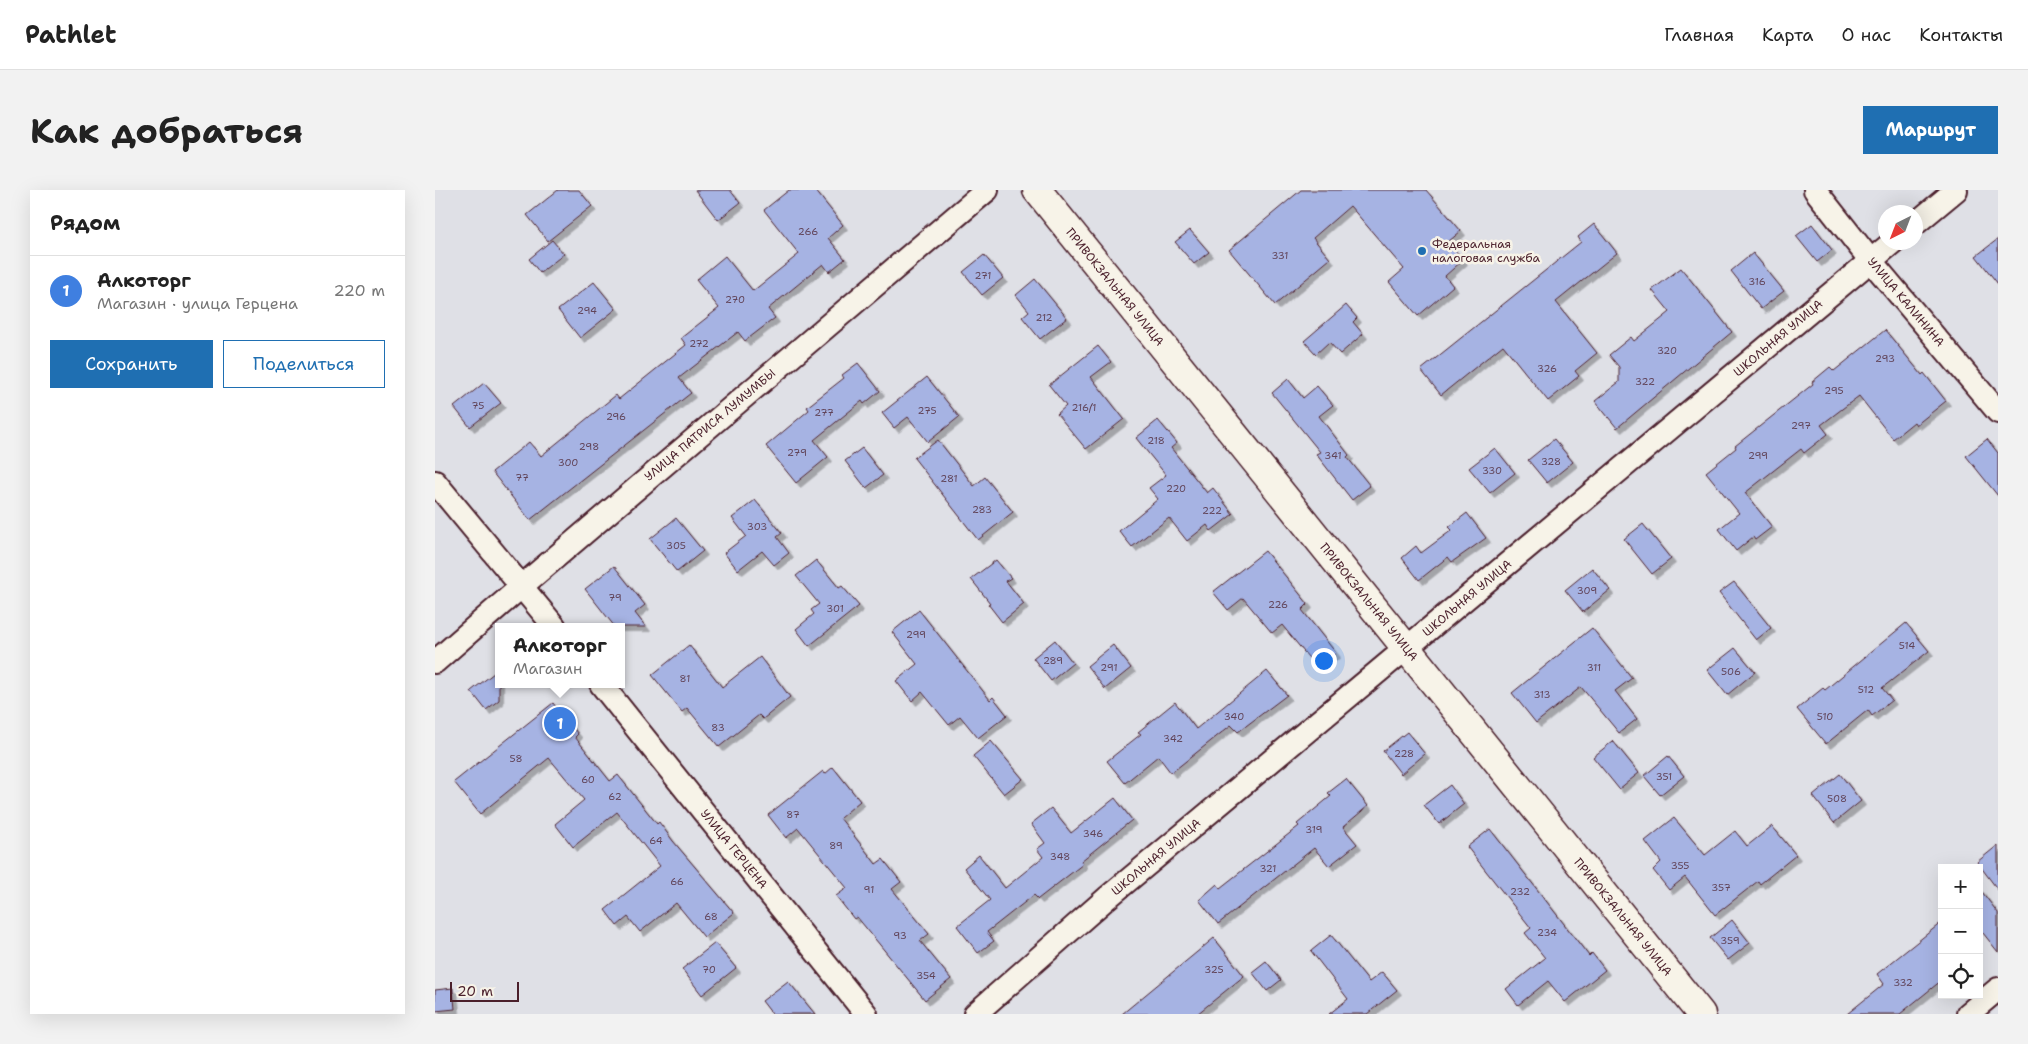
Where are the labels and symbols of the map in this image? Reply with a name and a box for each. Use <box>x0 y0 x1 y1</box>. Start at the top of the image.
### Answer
north arrow <box>1878 205 1923 250</box>
house number: 266 <box>798 225 818 238</box>
street label: ПРИВОКЗАЛЬНАЯ УЛИЦА <box>1062 225 1168 350</box>
place label: Федеральная налоговая служба <box>1432 236 1541 266</box>
marker: Федеральная налоговая служба <box>1416 245 1428 257</box>
house number: 331 <box>1271 249 1289 262</box>
street label: УЛИЦА КАЛИНИНА <box>1864 254 1948 350</box>
house number: 271 <box>975 269 991 282</box>
house number: 316 <box>1748 275 1766 288</box>
house number: 270 <box>725 293 745 306</box>
street label: ШКОЛЬНАЯ УЛИЦА <box>1730 296 1826 380</box>
house number: 294 <box>577 304 597 317</box>
house number: 212 <box>1035 311 1053 324</box>
house number: 272 <box>689 337 709 350</box>
house number: 320 <box>1657 344 1677 357</box>
house number: 293 <box>1875 352 1895 365</box>
house number: 326 <box>1537 362 1557 375</box>
street label: УЛИЦА ПАТРИСА ЛУМУМБЫ <box>641 365 779 485</box>
house number: 322 <box>1635 375 1655 388</box>
house number: 295 <box>1824 384 1844 397</box>
house number: 75 <box>472 399 484 412</box>
house number: 216/1 <box>1072 401 1096 414</box>
house number: 275 <box>917 404 937 417</box>
house number: 277 <box>814 406 834 419</box>
house number: 296 <box>606 410 626 423</box>
house number: 297 <box>1791 419 1811 432</box>
house number: 218 <box>1147 434 1165 447</box>
house number: 298 <box>579 440 599 453</box>
house number: 279 <box>787 446 807 459</box>
house number: 341 <box>1324 449 1342 462</box>
house number: 299 <box>1748 449 1768 462</box>
house number: 328 <box>1541 455 1561 468</box>
house number: 300 <box>558 456 578 469</box>
house number: 330 <box>1482 464 1502 477</box>
house number: 77 <box>515 471 529 484</box>
house number: 281 <box>940 472 958 485</box>
house number: 220 <box>1166 482 1186 495</box>
house number: 283 <box>972 503 992 516</box>
house number: 222 <box>1202 504 1222 517</box>
house number: 303 <box>747 520 767 533</box>
house number: 305 <box>666 539 686 552</box>
street label: ПРИВОКЗАЛЬНАЯ УЛИЦА <box>1316 540 1422 665</box>
street label: ШКОЛЬНАЯ УЛИЦА <box>1419 556 1515 640</box>
house number: 309 <box>1577 584 1597 597</box>
house number: 79 <box>608 591 622 604</box>
house number: 226 <box>1268 598 1288 611</box>
house number: 301 <box>826 602 844 615</box>
house number: 299 <box>906 628 926 641</box>
house number: 514 <box>1899 639 1915 652</box>
your location <box>1311 648 1337 674</box>
house number: 289 <box>1043 654 1063 667</box>
house number: 291 <box>1100 661 1118 674</box>
house number: 311 <box>1587 661 1601 674</box>
house number: 506 <box>1721 665 1741 678</box>
house number: 81 <box>680 672 690 685</box>
house number: 512 <box>1858 683 1874 696</box>
house number: 313 <box>1533 688 1551 701</box>
pin: 1 <box>544 704 576 742</box>
house number: 340 <box>1224 710 1244 723</box>
house number: 510 <box>1817 710 1833 723</box>
house number: 83 <box>711 721 725 734</box>
house number: 342 <box>1163 732 1183 745</box>
house number: 228 <box>1394 747 1414 760</box>
house number: 58 <box>510 752 522 765</box>
house number: 351 <box>1656 770 1672 783</box>
house number: 60 <box>581 773 595 786</box>
house number: 62 <box>608 790 622 803</box>
house number: 508 <box>1827 792 1847 805</box>
street label: УЛИЦА ГЕРЦЕНА <box>697 806 771 892</box>
house number: 87 <box>786 808 800 821</box>
street label: ШКОЛЬНАЯ УЛИЦА <box>1108 815 1204 899</box>
house number: 319 <box>1305 823 1323 836</box>
house number: 346 <box>1083 827 1103 840</box>
house number: 64 <box>649 834 663 847</box>
house number: 89 <box>829 839 843 852</box>
house number: 348 <box>1050 850 1070 863</box>
street label: ПРИВОКЗАЛЬНАЯ УЛИЦА <box>1570 855 1676 980</box>
house number: 355 <box>1671 859 1689 872</box>
house number: 321 <box>1259 862 1277 875</box>
house number: 66 <box>670 875 684 888</box>
house number: 357 <box>1711 881 1731 894</box>
house number: 91 <box>864 883 874 896</box>
house number: 232 <box>1510 885 1530 898</box>
house number: 68 <box>704 910 718 923</box>
house number: 234 <box>1537 926 1557 939</box>
house number: 93 <box>893 929 907 942</box>
house number: 359 <box>1720 934 1740 947</box>
house number: 70 <box>702 963 716 976</box>
house number: 325 <box>1204 963 1224 976</box>
house number: 354 <box>916 969 936 982</box>
house number: 332 <box>1893 976 1913 989</box>
scale bar <box>450 979 519 1002</box>

